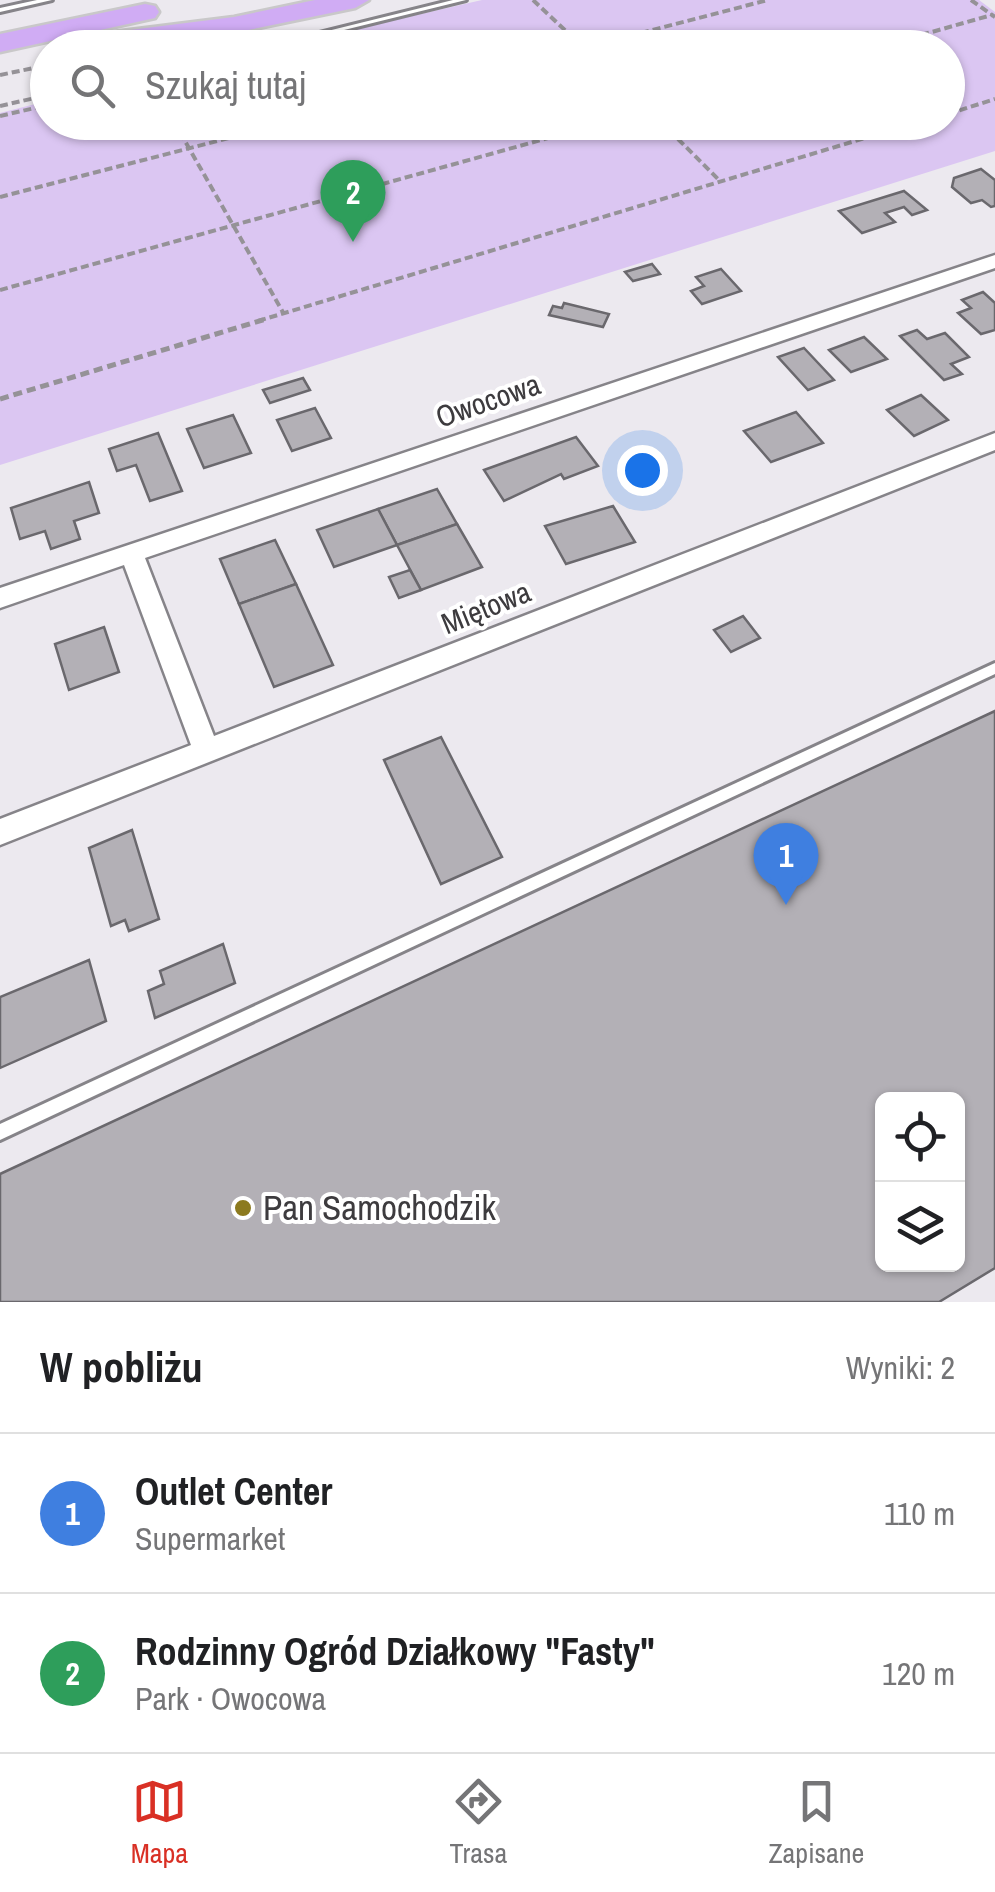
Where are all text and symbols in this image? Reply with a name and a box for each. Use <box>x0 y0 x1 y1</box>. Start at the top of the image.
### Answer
search box <box>30 30 965 140</box>
icon: search <box>65 58 120 113</box>
text: Szukaj tutaj <box>145 60 306 111</box>
pin: 2 <box>320 160 386 242</box>
street label: Owocowa <box>430 363 546 437</box>
your location <box>617 445 668 496</box>
street label: Miętowa <box>435 571 537 643</box>
pin: 1 <box>754 822 818 905</box>
map controls <box>875 1092 965 1272</box>
button: locate <box>875 1092 965 1182</box>
button: layers <box>875 1182 965 1272</box>
place label: Pan Samochodzik <box>263 1184 497 1231</box>
marker: Pan Samochodzik <box>232 1197 254 1219</box>
text: W pobliżu <box>40 1339 203 1395</box>
text: Wyniki: 2 <box>846 1346 955 1389</box>
text: Outlet Center <box>135 1466 332 1517</box>
text: 1 <box>65 1492 80 1535</box>
text: 110 m <box>884 1492 955 1535</box>
text: Supermarket <box>135 1517 285 1560</box>
text: Rodzinny Ogród Działkowy "Fasty" <box>135 1626 655 1677</box>
text: 2 <box>65 1652 80 1695</box>
text: 120 m <box>882 1652 955 1695</box>
text: Park · Owocowa <box>135 1677 326 1720</box>
tab: Mapa <box>131 1774 188 1872</box>
tab: Trasa <box>449 1774 507 1872</box>
tab: Zapisane <box>769 1774 864 1872</box>

